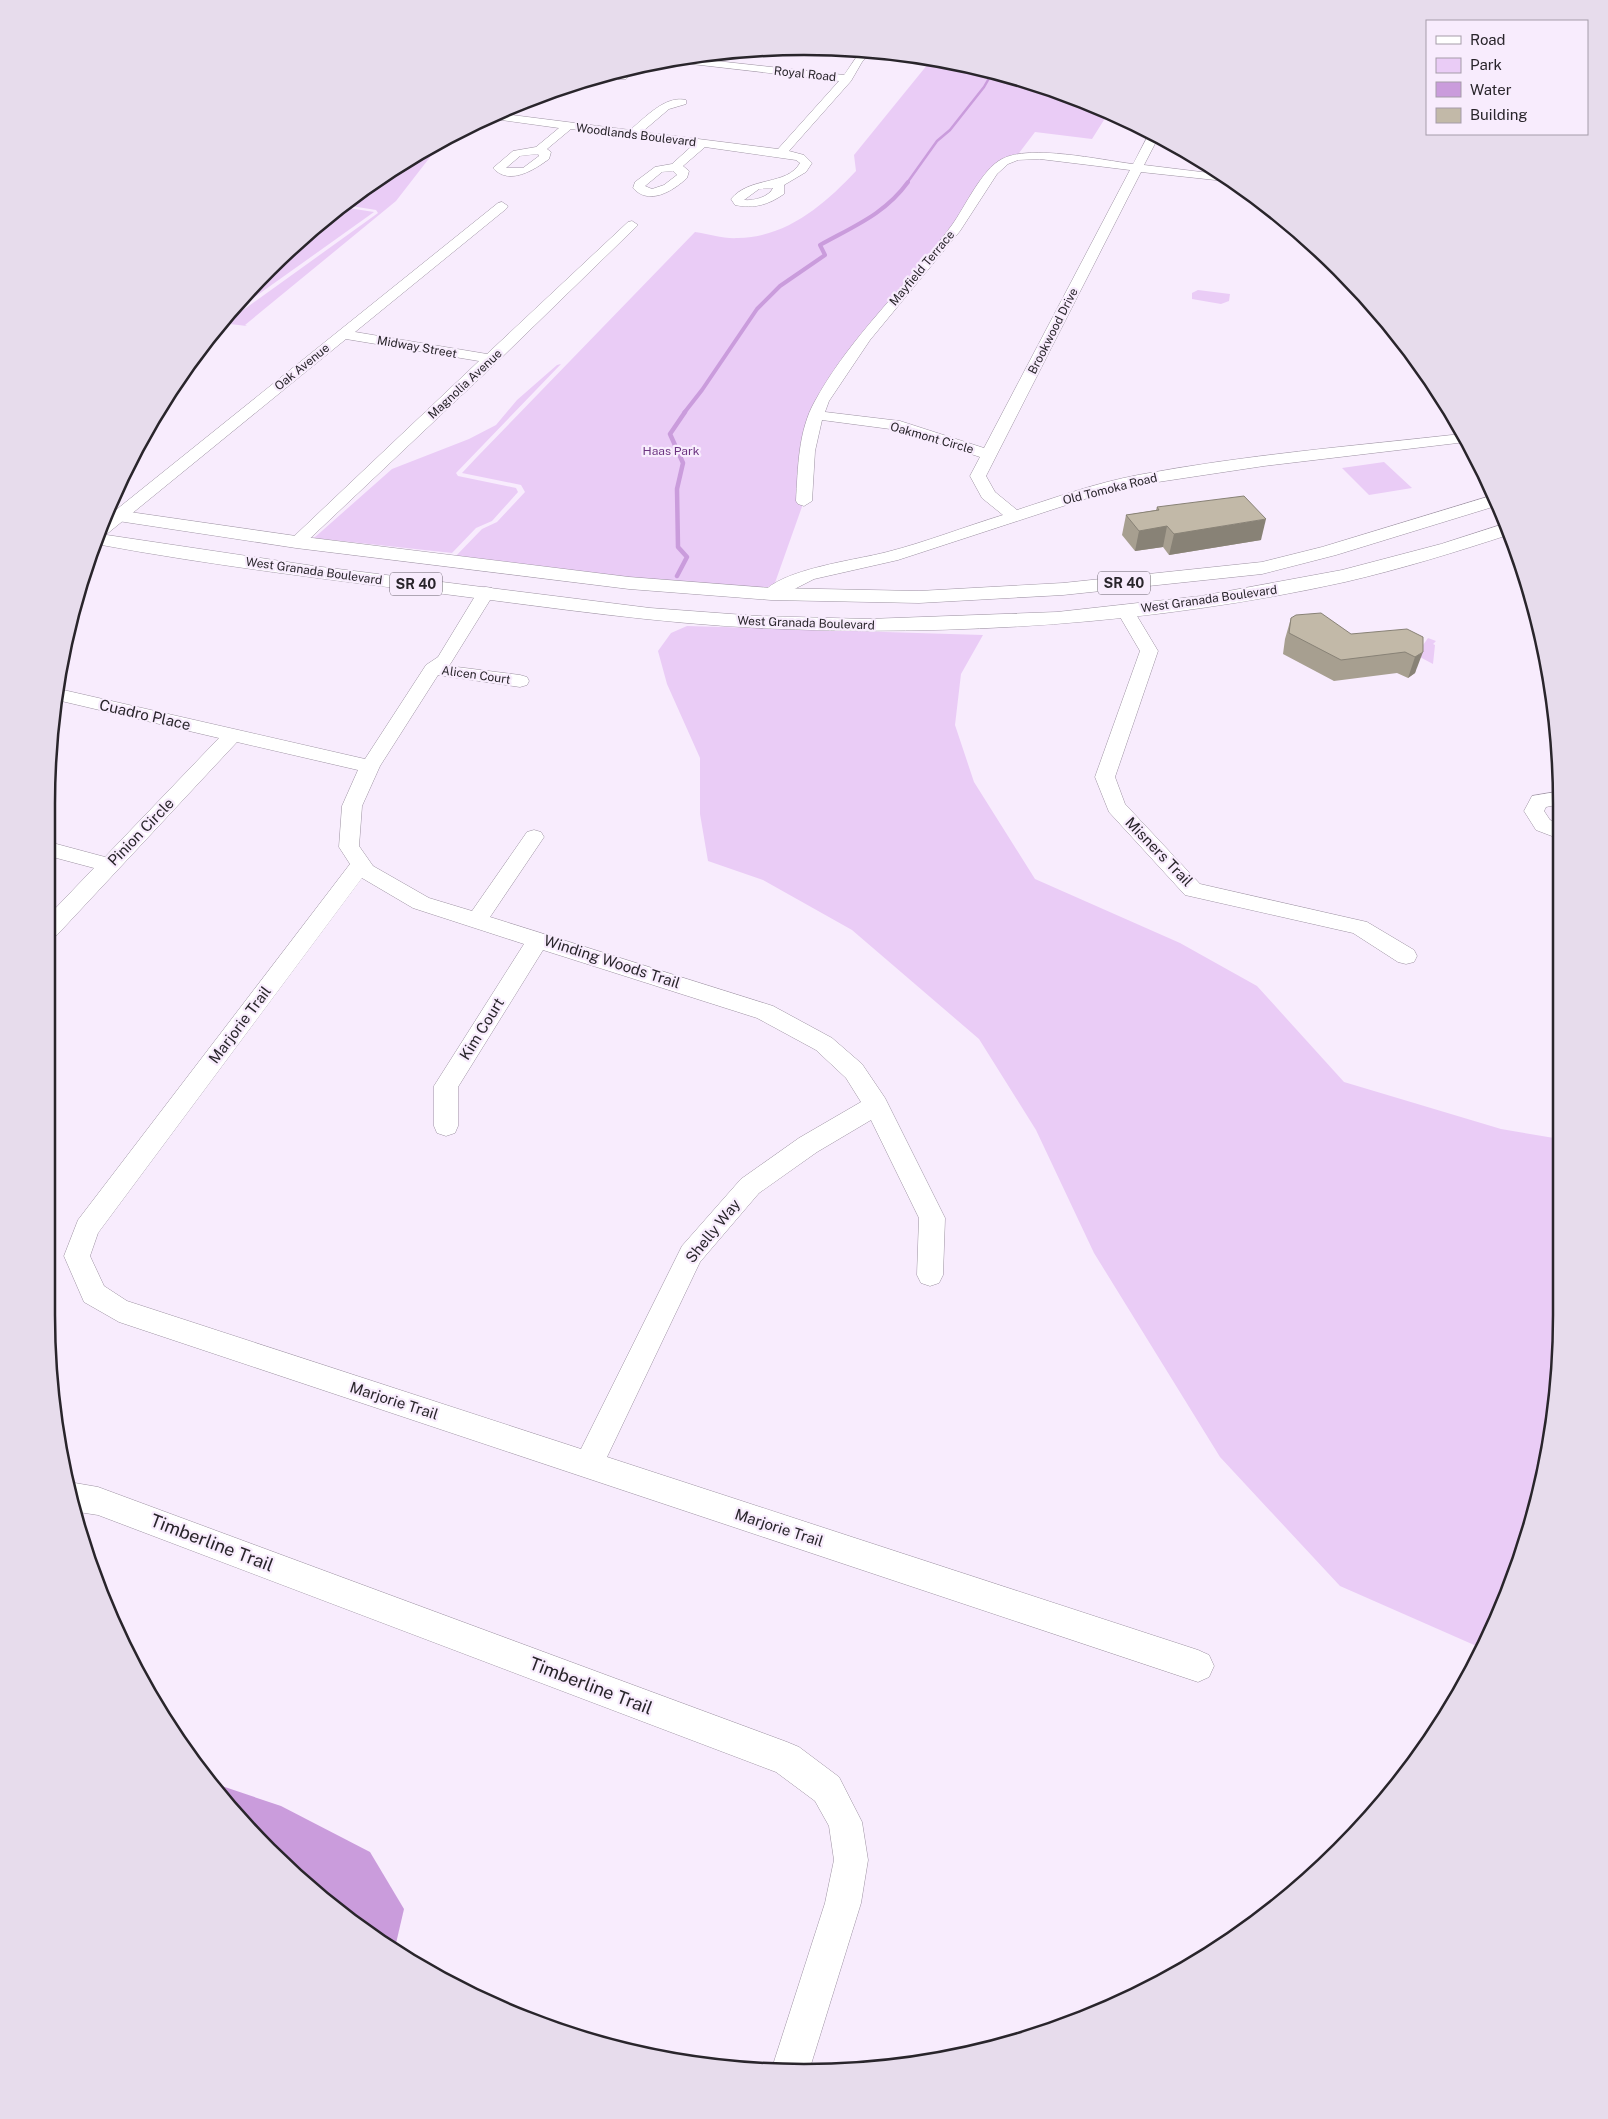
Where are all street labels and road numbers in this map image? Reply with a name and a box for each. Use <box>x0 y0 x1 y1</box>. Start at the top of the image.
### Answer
street label: Royal Road <box>773 64 837 84</box>
street label: Woodlands Boulevard <box>575 121 697 149</box>
street label: Mayfield Terrace <box>887 228 958 308</box>
street label: Brookwood Drive <box>1025 285 1081 376</box>
street label: Midway Street <box>376 333 458 361</box>
street label: Oak Avenue <box>272 341 332 393</box>
street label: Magnolia Avenue <box>425 346 505 422</box>
street label: Oakmont Circle <box>889 419 975 457</box>
street label: Old Tomoka Road <box>1061 470 1159 508</box>
street label: West Granada Boulevard <box>245 554 383 588</box>
road number: SR 40 <box>390 572 442 596</box>
road number: SR 40 <box>1098 572 1150 594</box>
street label: West Granada Boulevard <box>1140 582 1278 616</box>
street label: West Granada Boulevard <box>737 614 875 632</box>
street label: Alicen Court <box>441 663 512 687</box>
street label: Cuadro Place <box>98 696 192 733</box>
street label: Pinion Circle <box>104 794 177 869</box>
street label: Misners Trail <box>1122 814 1197 890</box>
street label: Winding Woods Trail <box>542 931 682 992</box>
street label: Marjorie Trail <box>205 983 274 1067</box>
street label: Kim Court <box>456 995 507 1063</box>
street label: Shelly Way <box>682 1196 743 1266</box>
street label: Marjorie Trail <box>348 1378 441 1423</box>
street label: Marjorie Trail <box>733 1505 826 1550</box>
street label: Timberline Trail <box>148 1509 277 1576</box>
street label: Timberline Trail <box>527 1652 656 1719</box>

